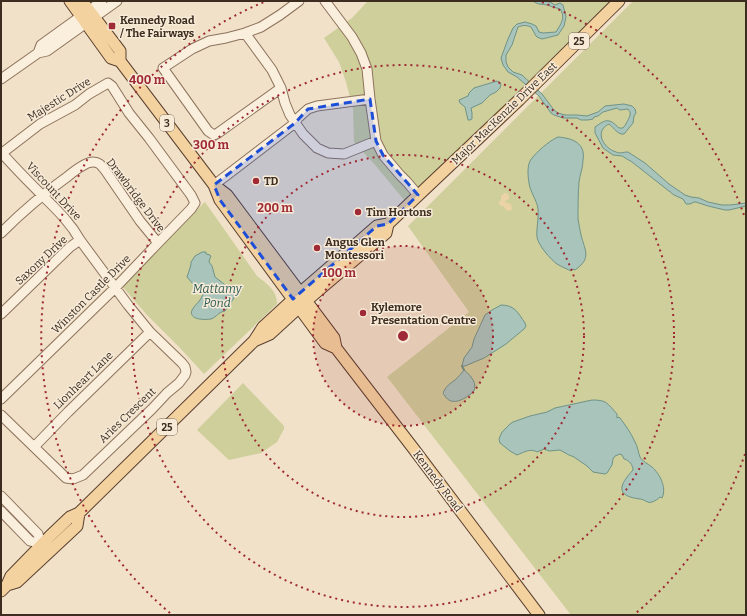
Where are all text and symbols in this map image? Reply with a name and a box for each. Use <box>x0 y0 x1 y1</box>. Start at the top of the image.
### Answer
place label: Kennedy Road / The Fairways <box>119 14 195 40</box>
marker: Kennedy Road / The Fairways <box>107 21 117 31</box>
road number: 25 <box>569 33 589 49</box>
street label: Major MacKenzie Drive East <box>449 60 560 167</box>
text: 400 m <box>129 73 166 87</box>
street label: Majestic Drive <box>25 75 93 124</box>
road number: 3 <box>160 115 174 131</box>
text: 300 m <box>193 138 229 152</box>
street label: Drawbridge Drive <box>104 156 168 235</box>
street label: Viscount Drive <box>23 160 84 223</box>
place label: TD <box>264 175 279 188</box>
marker: TD <box>251 176 261 186</box>
text: 200 m <box>257 201 293 215</box>
place label: Tim Hortons <box>366 206 432 219</box>
marker: Tim Hortons <box>353 207 363 217</box>
street label: Saxony Drive <box>13 233 70 288</box>
place label: Angus Glen Montessori <box>325 236 385 262</box>
marker: Angus Glen Montessori <box>312 243 322 253</box>
street label: Winston Castle Drive <box>49 252 133 336</box>
text: 100 m <box>322 266 357 280</box>
water label: Mattamy Pond <box>192 282 242 310</box>
place label: Kylemore Presentation Centre <box>371 301 476 327</box>
marker: Kylemore Presentation Centre <box>358 308 368 318</box>
centre of rings <box>396 329 410 343</box>
street label: Lionheart Lane <box>51 349 116 412</box>
street label: Aries Crescent <box>96 385 159 446</box>
road number: 25 <box>157 419 177 435</box>
street label: Kennedy Road <box>410 448 465 515</box>

